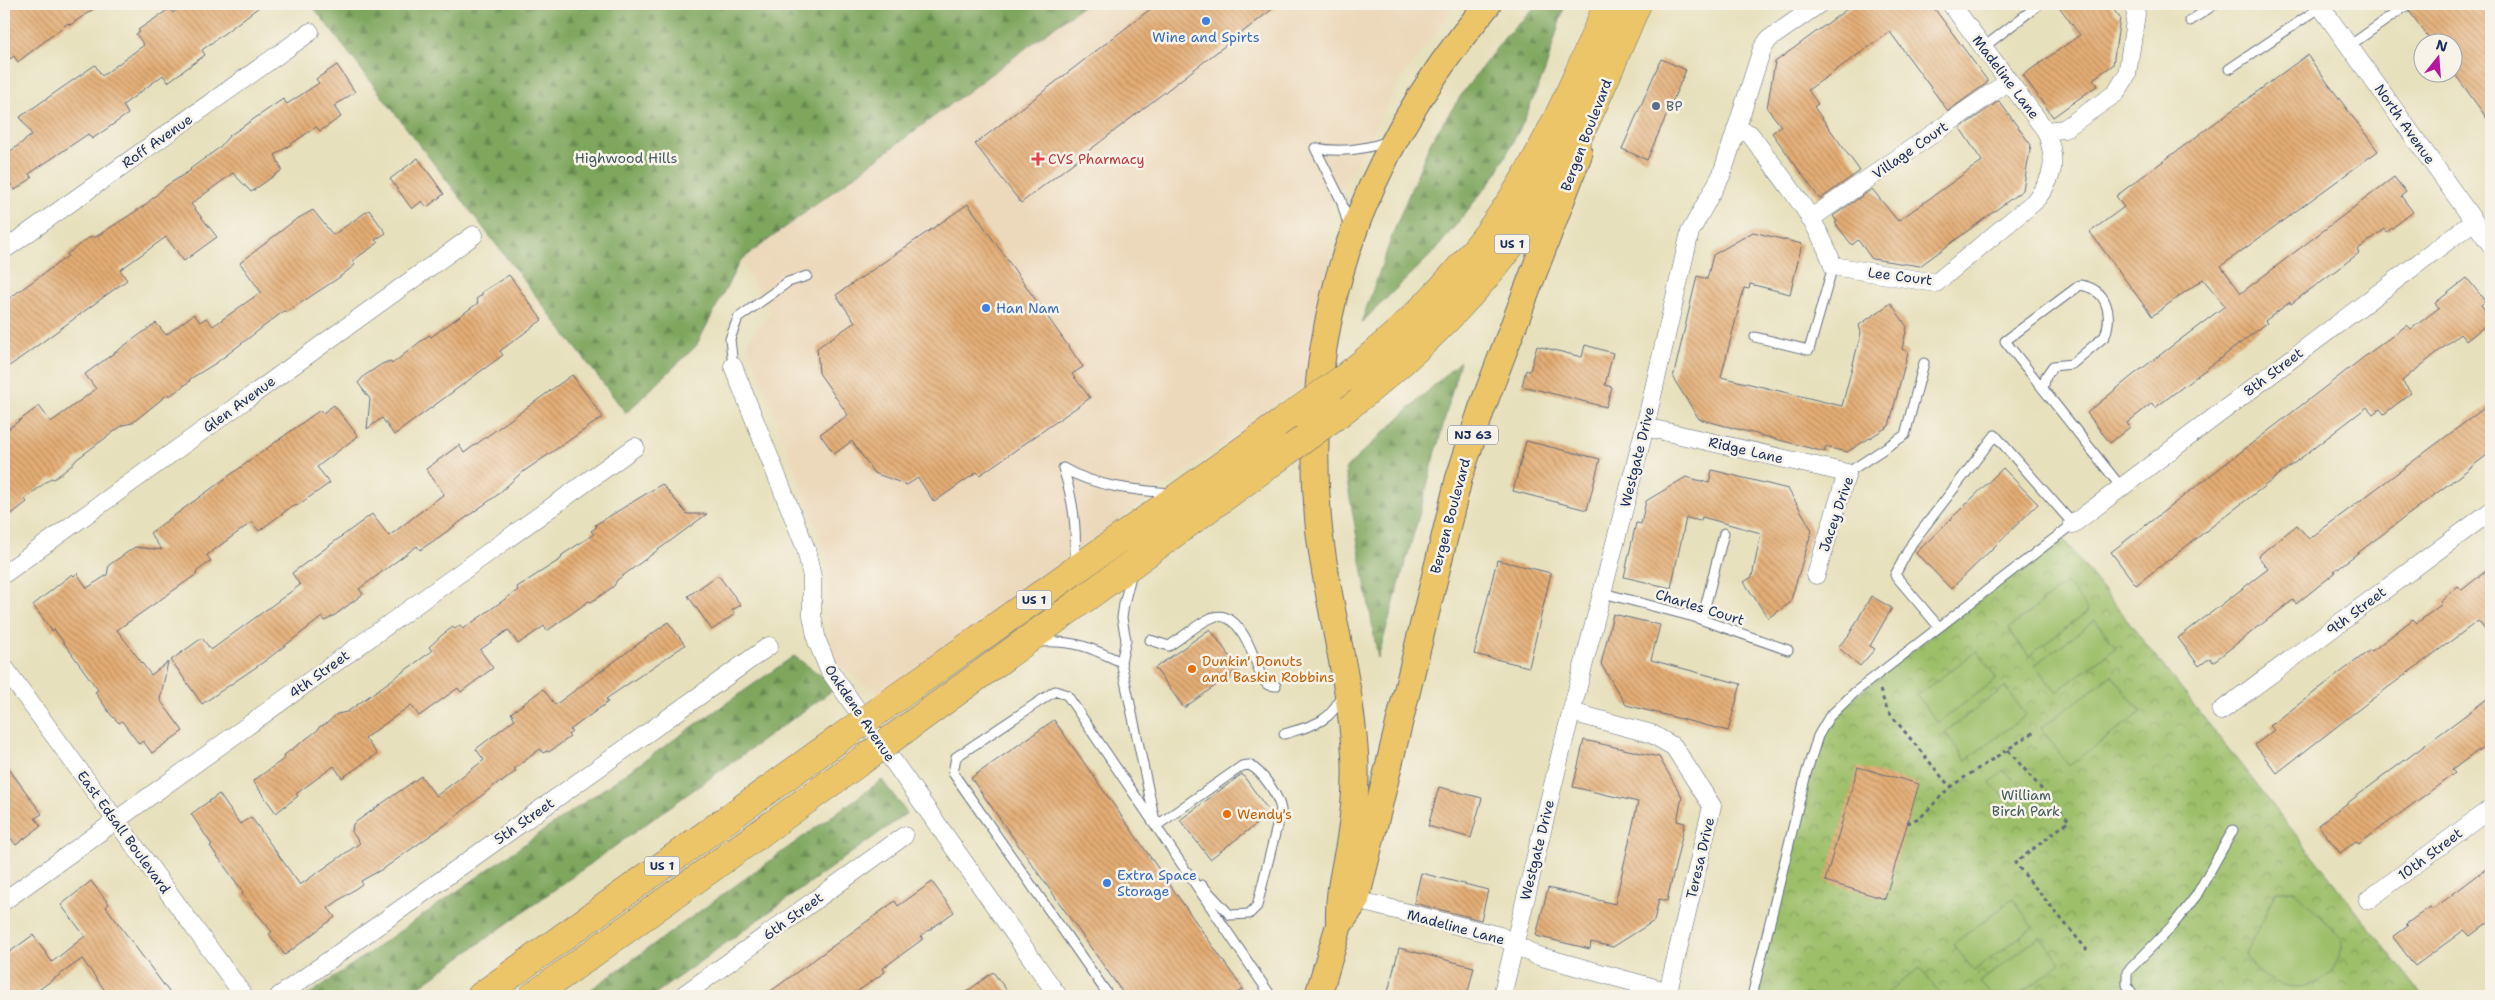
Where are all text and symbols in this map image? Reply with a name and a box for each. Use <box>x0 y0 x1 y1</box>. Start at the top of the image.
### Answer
marker: Wine and Spirts <box>1200 15 1212 27</box>
place label: Wine and Spirts <box>1152 28 1260 46</box>
street label: Madeline Lane <box>1969 32 2043 123</box>
north arrow <box>2412 32 2462 82</box>
text: N <box>2434 35 2450 56</box>
street label: Bergen Boulevard <box>1556 76 1616 194</box>
street label: North Avenue <box>2371 80 2439 168</box>
place label: BP <box>1666 97 1683 115</box>
marker: BP <box>1650 100 1662 112</box>
street label: Roff Avenue <box>118 110 196 172</box>
street label: Village Court <box>1869 117 1951 183</box>
park label: Highwood Hills <box>575 149 677 167</box>
place label: CVS Pharmacy <box>1048 150 1145 168</box>
marker: CVS Pharmacy <box>1032 153 1044 165</box>
road number: US 1 <box>1494 234 1530 253</box>
street label: Lee Court <box>1867 263 1933 289</box>
place label: Han Nam <box>996 299 1059 317</box>
marker: Han Nam <box>980 302 992 314</box>
street label: 8th Street <box>2240 344 2306 400</box>
street label: Glen Avenue <box>199 372 279 436</box>
street label: Westgate Drive <box>1616 405 1658 509</box>
road number: NJ 63 <box>1448 426 1498 444</box>
street label: Ridge Lane <box>1707 433 1785 467</box>
street label: Bergen Boulevard <box>1426 456 1474 576</box>
street label: Jacey Drive <box>1815 474 1857 554</box>
street label: 9th Street <box>2323 583 2389 639</box>
street label: Charles Court <box>1653 585 1747 629</box>
road number: US 1 <box>1016 590 1052 610</box>
street label: 4th Street <box>285 646 353 702</box>
place label: Dunkin' Donuts and Baskin Robbins <box>1202 652 1334 686</box>
street label: Oakdene Avenue <box>821 661 899 765</box>
marker: Dunkin' Donuts and Baskin Robbins <box>1186 663 1198 675</box>
street label: East Edsall Boulevard <box>73 767 175 897</box>
park label: William Birch Park <box>1992 786 2060 820</box>
street label: 5th Street <box>491 794 557 848</box>
street label: Westgate Drive <box>1516 798 1558 902</box>
place label: Wendy's <box>1237 805 1292 823</box>
marker: Wendy's <box>1221 808 1233 820</box>
street label: Teresa Drive <box>1682 816 1718 900</box>
street label: 10th Street <box>2394 824 2466 884</box>
road number: US 1 <box>644 856 680 876</box>
place label: Extra Space Storage <box>1117 866 1197 900</box>
marker: Extra Space Storage <box>1101 877 1113 889</box>
street label: 6th Street <box>759 888 827 944</box>
street label: Madeline Lane <box>1405 905 1507 949</box>

